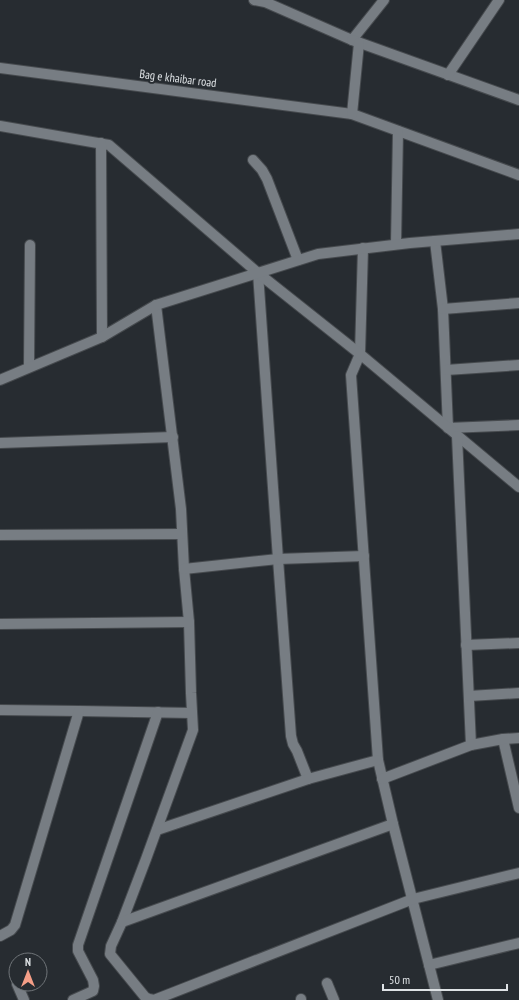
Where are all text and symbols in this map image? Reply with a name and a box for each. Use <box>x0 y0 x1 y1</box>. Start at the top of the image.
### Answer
street label: Bag e khaibar road <box>139 66 217 90</box>
north arrow <box>8 952 48 992</box>
text: N <box>25 955 31 969</box>
scale bar <box>383 966 507 992</box>
text: 50 m <box>389 972 410 987</box>

